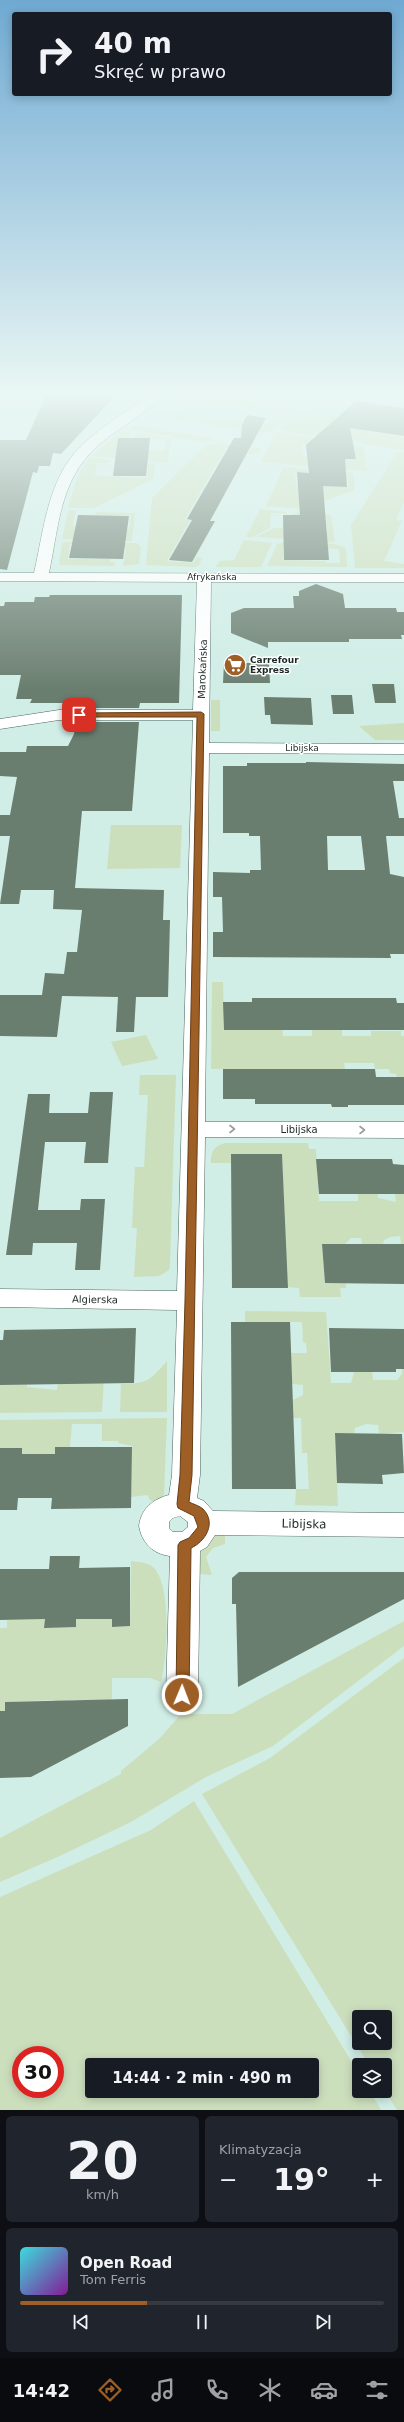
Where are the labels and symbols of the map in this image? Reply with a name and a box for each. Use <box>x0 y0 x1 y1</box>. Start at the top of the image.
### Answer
street label: Afrykańska <box>187 572 237 582</box>
street label: Marokańska <box>196 639 209 699</box>
supermarket icon: Carrefour Express <box>222 652 248 678</box>
place label: Carrefour Express <box>250 655 299 675</box>
pin <box>62 698 96 732</box>
street label: Libijska <box>285 743 319 753</box>
street label: Libijska <box>280 1124 318 1135</box>
one-way arrow <box>229 1125 235 1133</box>
one-way arrow <box>359 1126 365 1134</box>
street label: Algierska <box>72 1294 118 1305</box>
street label: Libijska <box>282 1517 326 1531</box>
position arrow <box>161 1674 203 1716</box>
speed limit sign: 30 <box>12 2046 64 2098</box>

